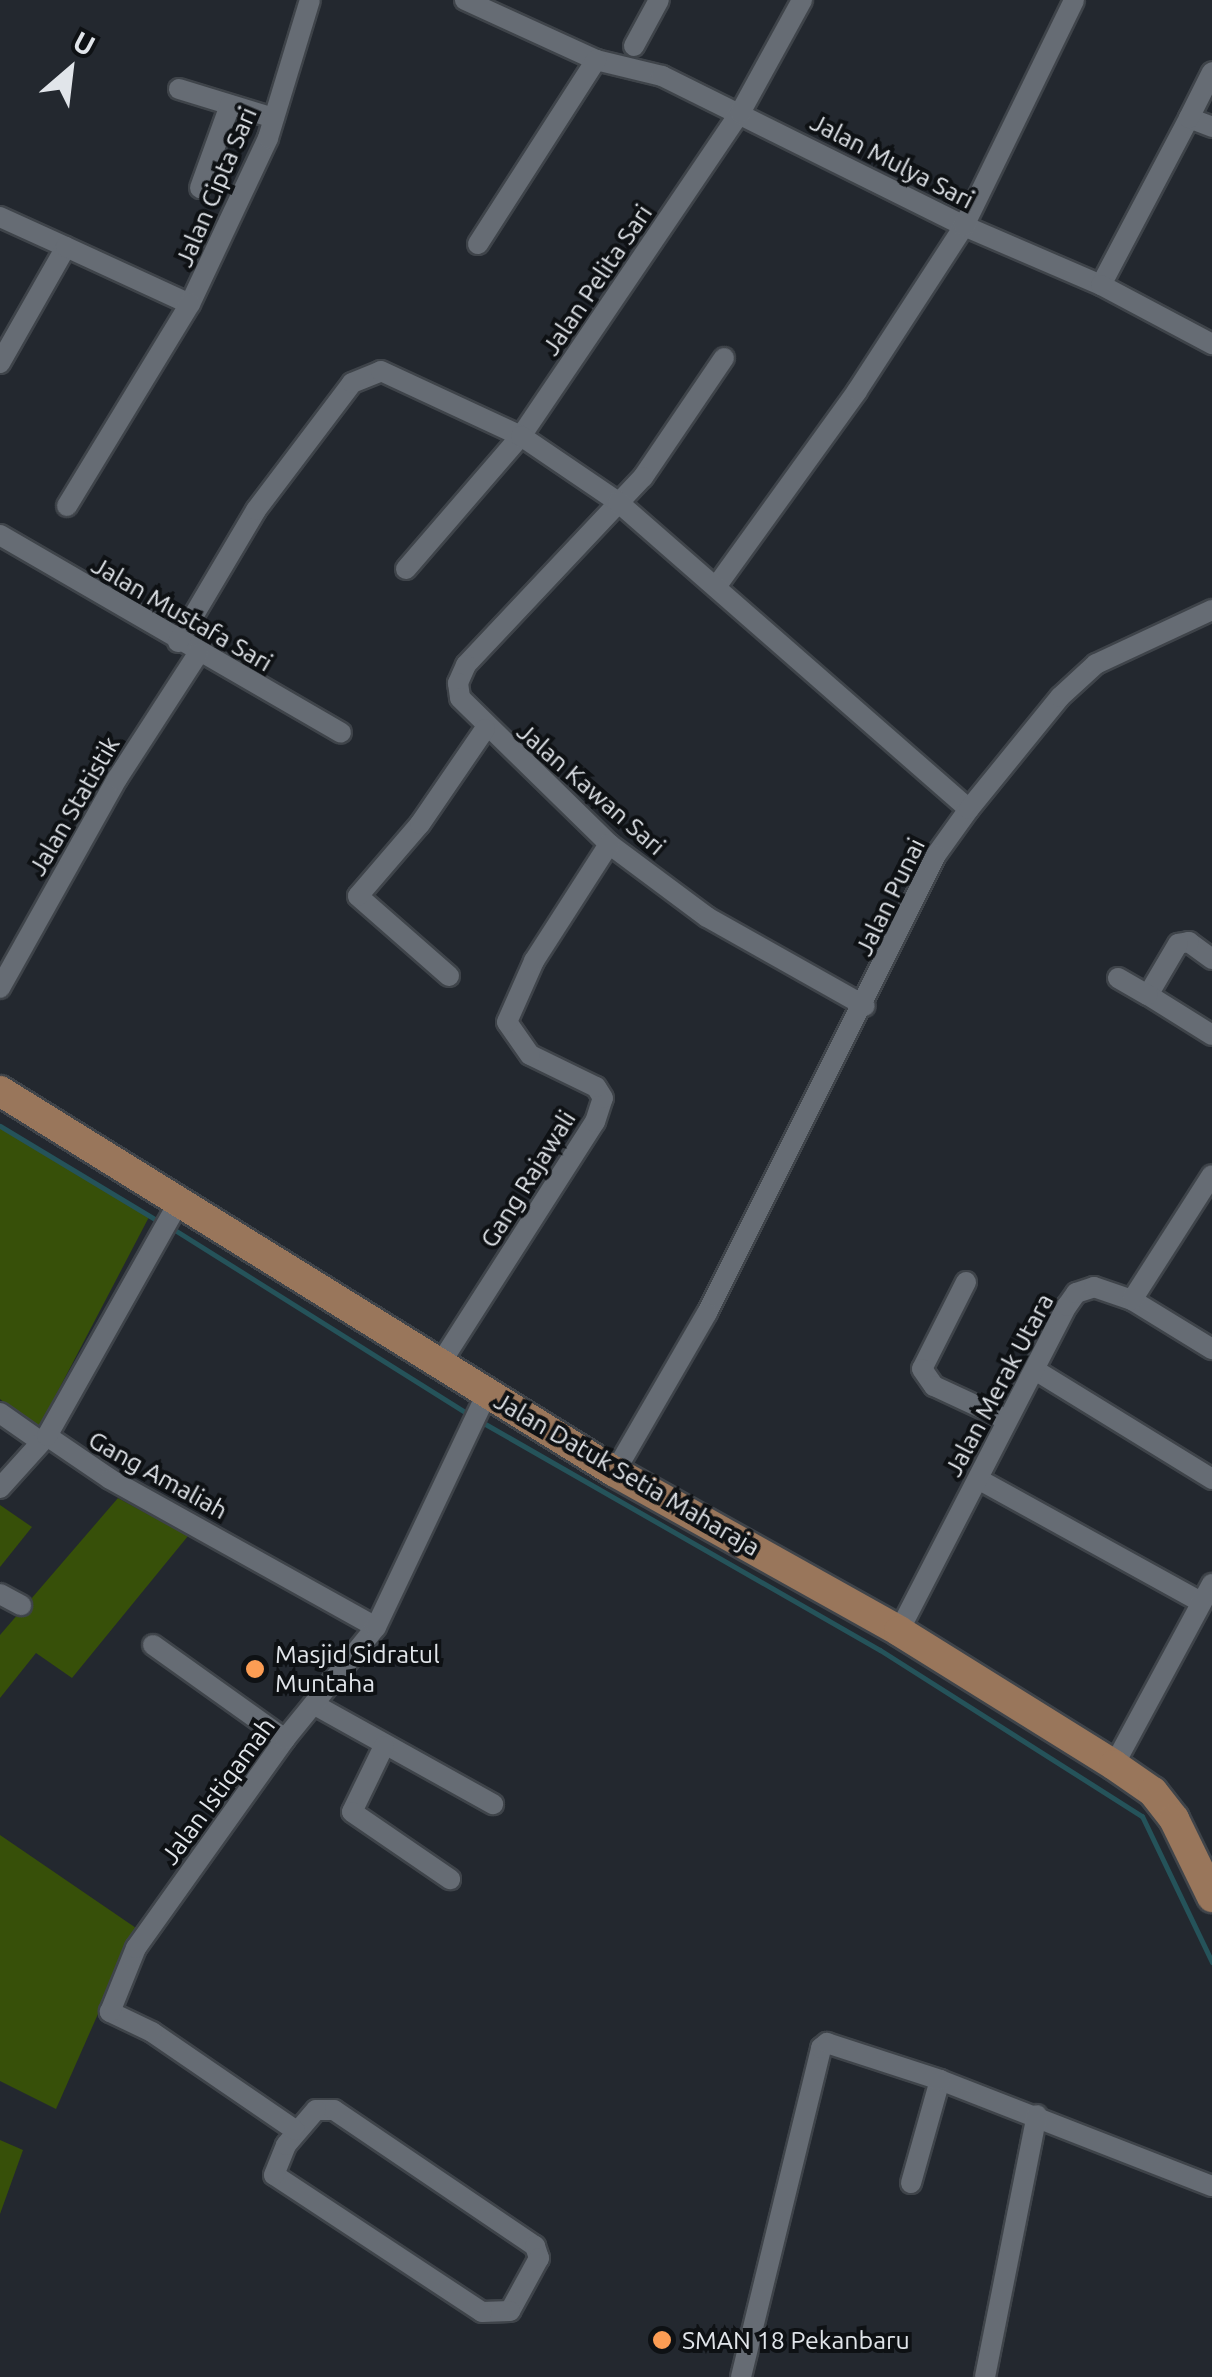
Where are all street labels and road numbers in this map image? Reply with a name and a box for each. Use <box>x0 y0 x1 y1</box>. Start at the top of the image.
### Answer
street label: Jalan Cipta Sari <box>169 103 263 271</box>
street label: Jalan Mulya Sari <box>805 107 979 215</box>
street label: Jalan Pelita Sari <box>536 199 658 361</box>
street label: Jalan Mustafa Sari <box>86 550 278 678</box>
street label: Jalan Kawan Sari <box>511 717 671 861</box>
street label: Jalan Statistik <box>22 731 126 881</box>
street label: Jalan Punai <box>849 833 931 961</box>
street label: Gang Rajawali <box>474 1105 582 1253</box>
street label: Jalan Merak Utara <box>938 1288 1060 1482</box>
street label: Jalan Datuk Setia Maharaja <box>489 1386 765 1562</box>
street label: Gang Amaliah <box>83 1424 233 1526</box>
street label: Jalan Istiqamah <box>155 1712 281 1870</box>

